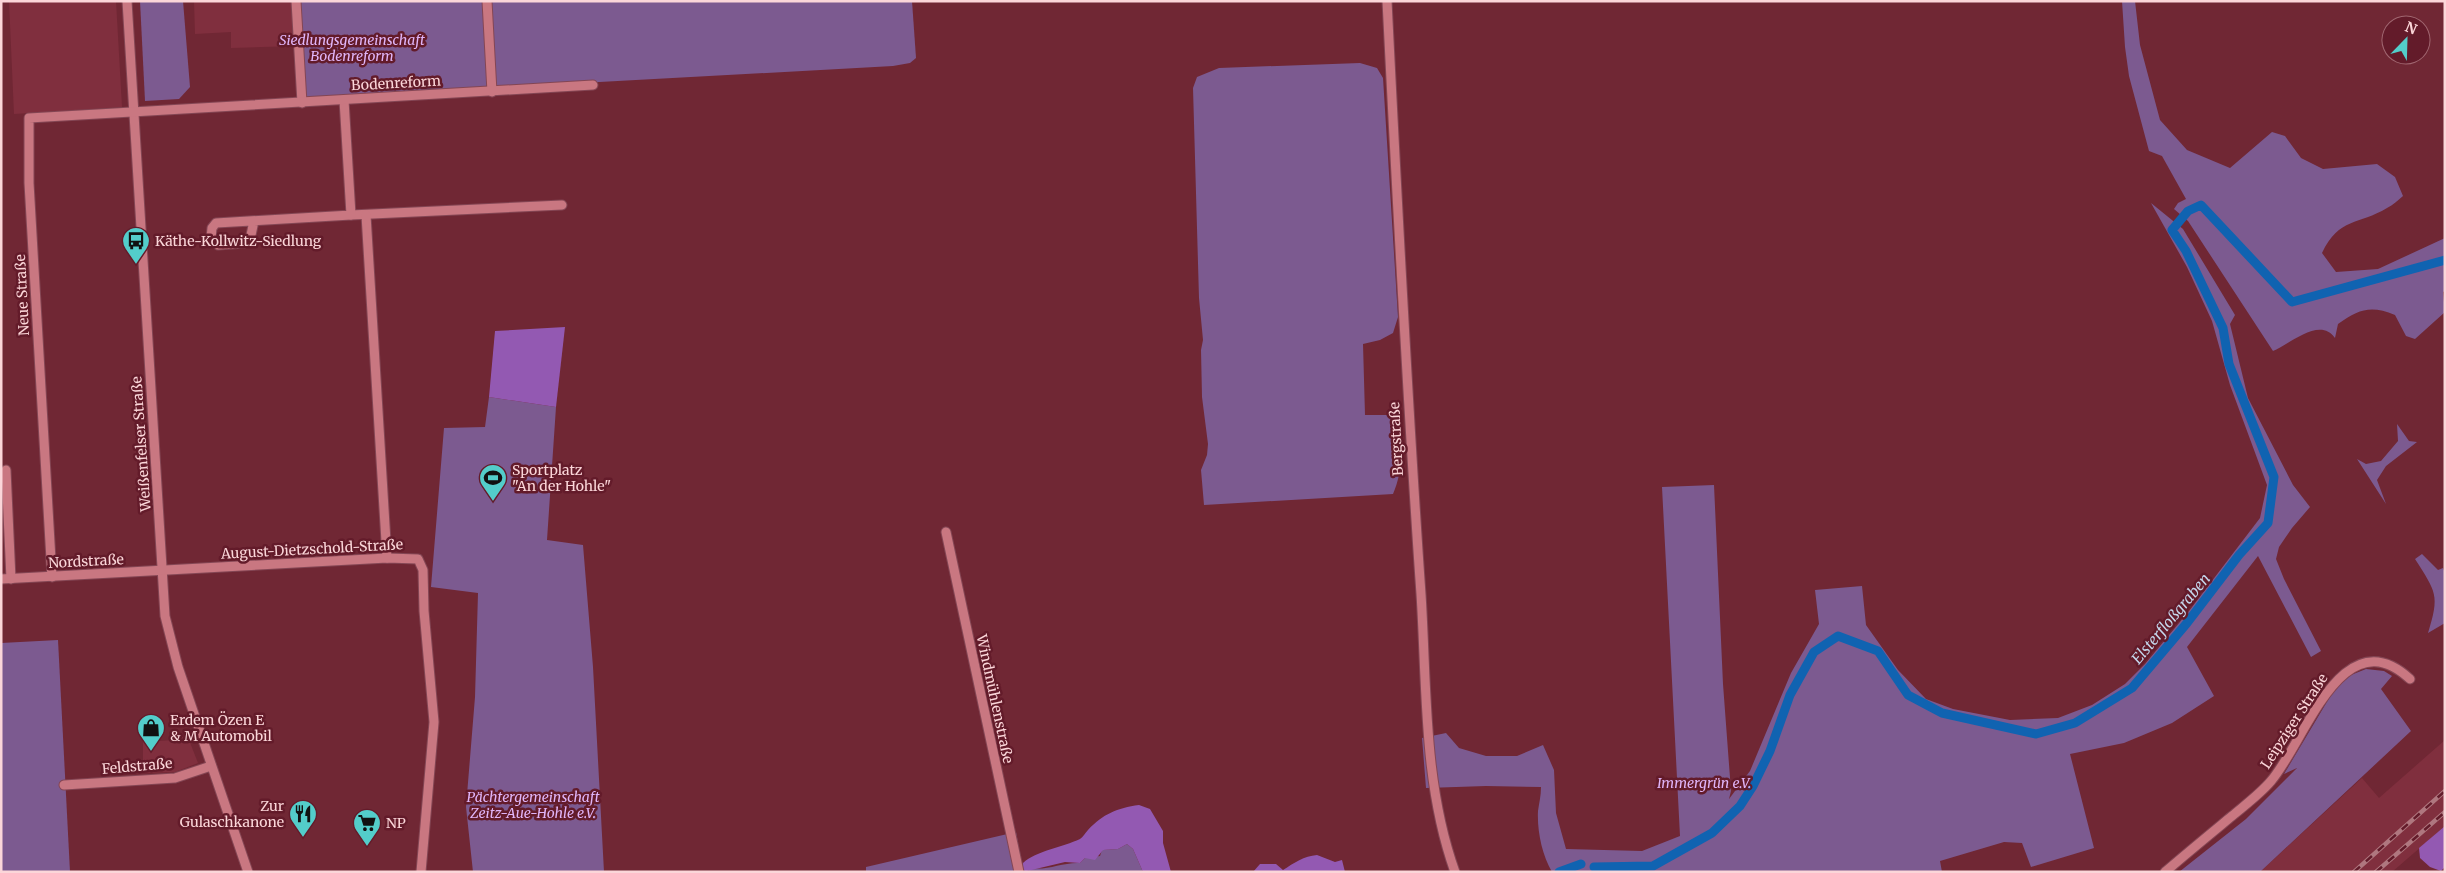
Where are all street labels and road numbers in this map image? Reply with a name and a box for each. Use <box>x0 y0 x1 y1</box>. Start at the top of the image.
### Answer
street label: Bodenreform <box>351 72 442 94</box>
street label: Neue Straße <box>11 254 33 336</box>
street label: Weißenfelser Straße <box>127 376 155 513</box>
street label: Bergstraße <box>1385 401 1407 477</box>
street label: August-Dietzschold-Straße <box>220 535 403 563</box>
street label: Nordstraße <box>48 550 124 572</box>
street label: Windmühlenstraße <box>972 632 1017 765</box>
street label: Leipziger Straße <box>2256 670 2332 772</box>
street label: Feldstraße <box>101 754 173 778</box>

